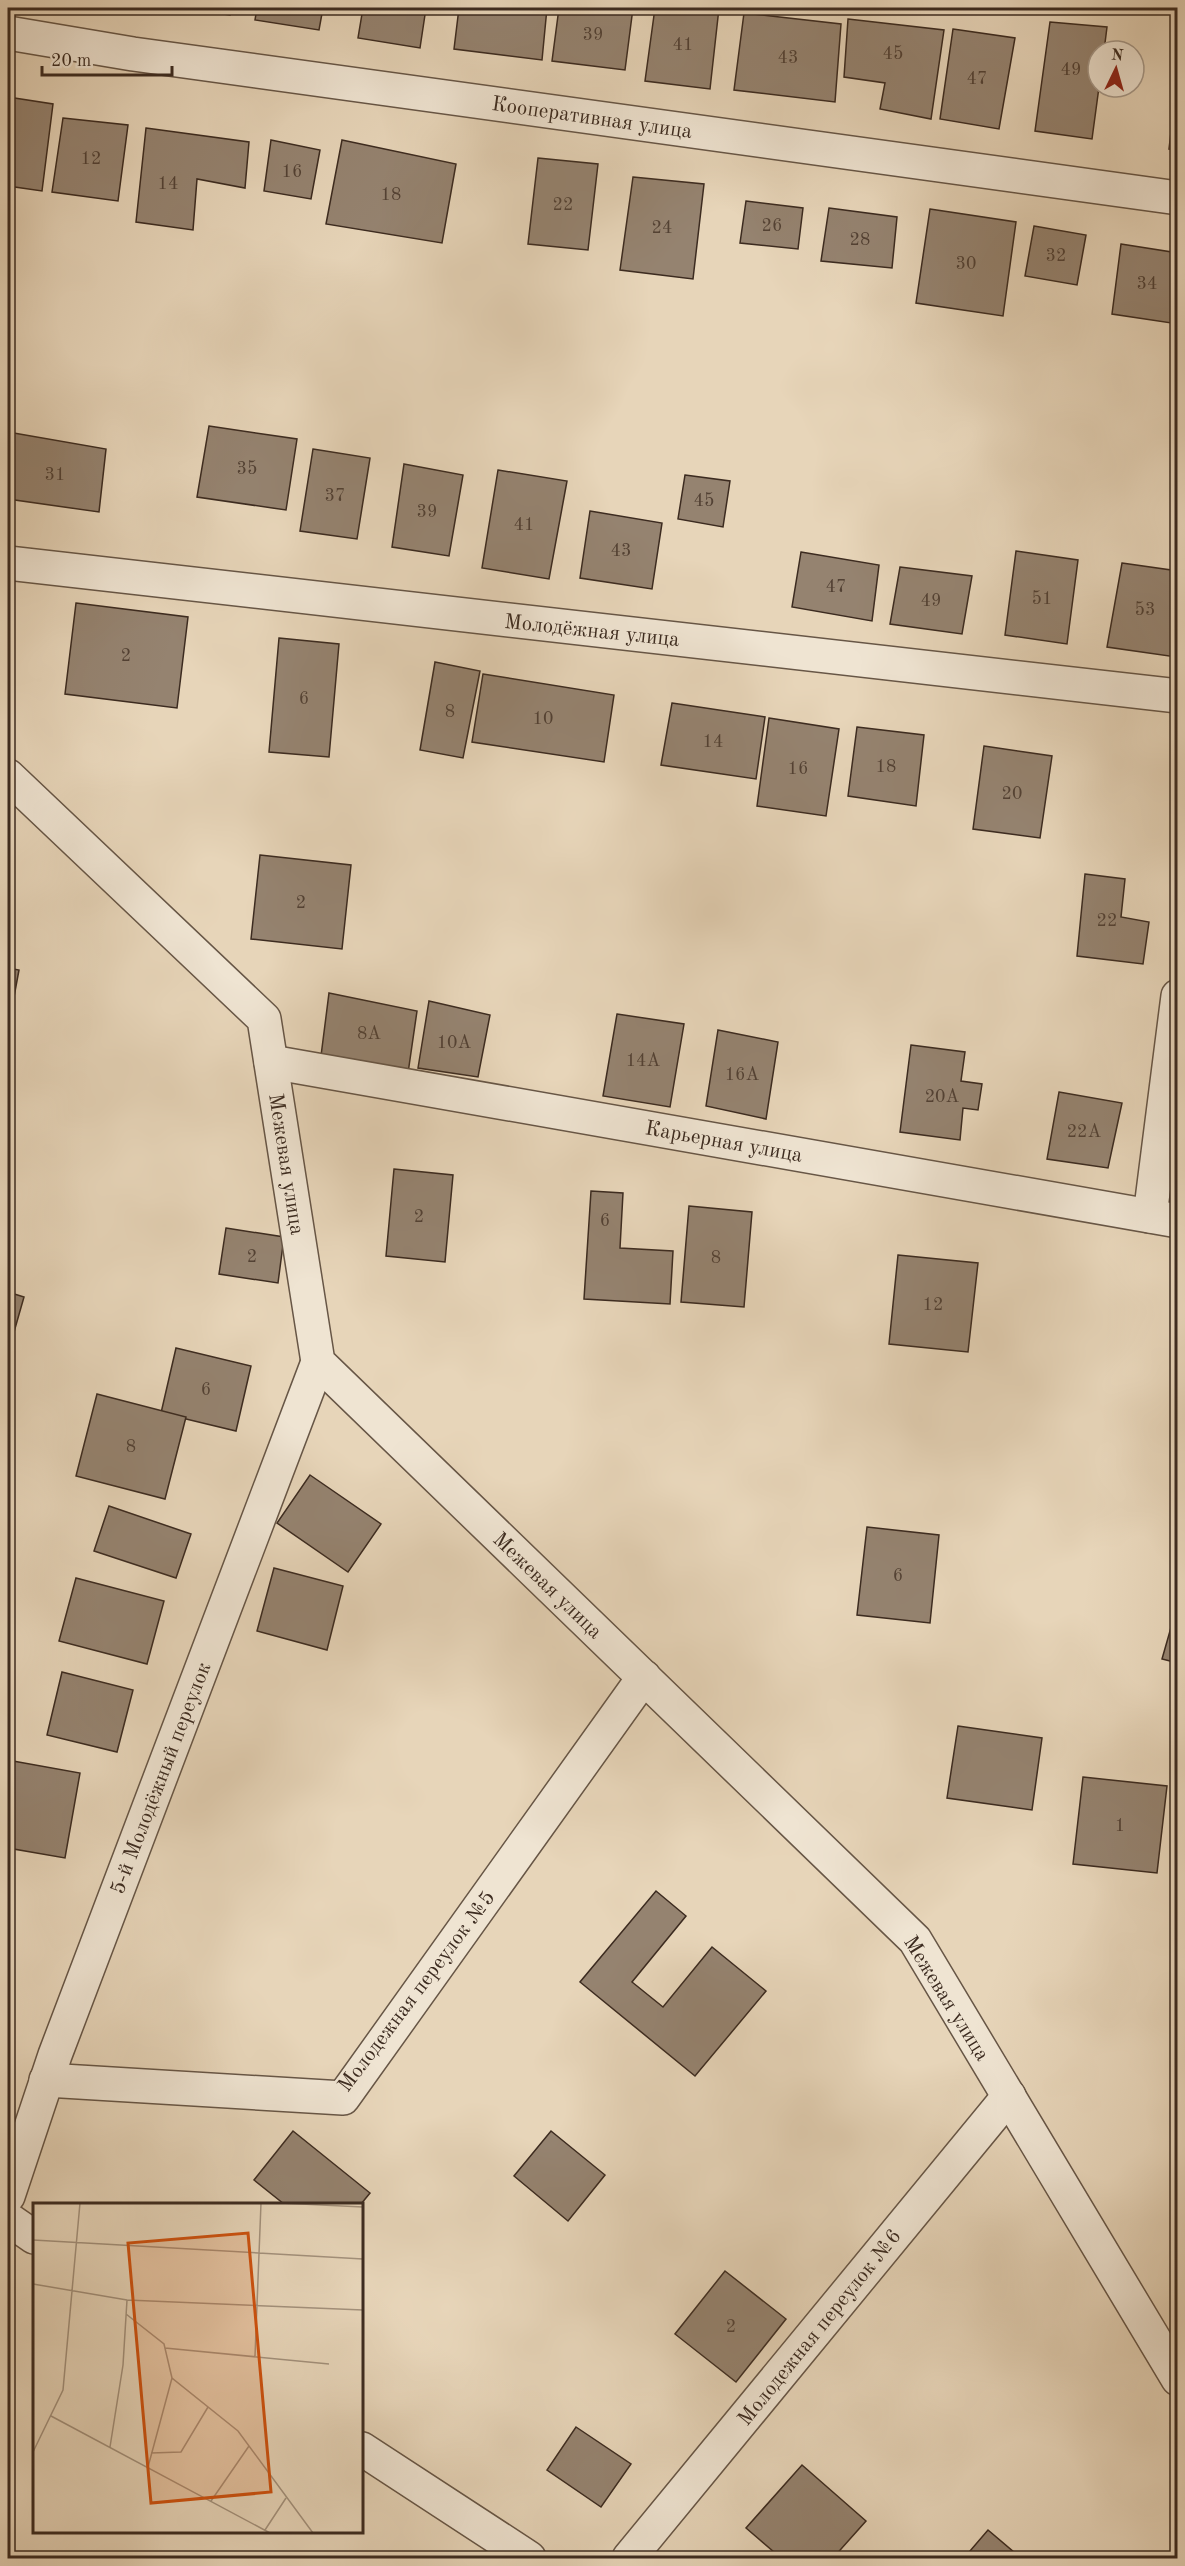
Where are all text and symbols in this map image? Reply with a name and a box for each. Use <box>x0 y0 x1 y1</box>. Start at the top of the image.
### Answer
house number: 39 <box>583 26 603 44</box>
house number: 41 <box>673 36 693 54</box>
scale bar <box>42 39 172 77</box>
north arrow <box>1086 39 1146 99</box>
house number: 45 <box>883 45 903 63</box>
text: N <box>1110 48 1125 65</box>
house number: 43 <box>778 49 798 67</box>
text: 20 m <box>51 52 91 70</box>
house number: 49 <box>1061 61 1081 79</box>
house number: 47 <box>967 70 987 88</box>
street label: Кооперативная улица <box>490 94 693 143</box>
house number: 12 <box>81 150 101 168</box>
house number: 16 <box>282 163 302 181</box>
house number: 14 <box>158 175 178 193</box>
house number: 18 <box>381 186 401 204</box>
house number: 22 <box>553 196 573 214</box>
house number: 26 <box>762 217 782 235</box>
house number: 24 <box>652 219 672 237</box>
house number: 28 <box>850 231 870 249</box>
house number: 32 <box>1046 247 1066 265</box>
house number: 30 <box>956 255 976 273</box>
house number: 34 <box>1137 275 1157 293</box>
house number: 35 <box>237 460 257 478</box>
house number: 31 <box>45 466 65 484</box>
house number: 37 <box>325 487 345 505</box>
house number: 45 <box>694 492 714 510</box>
house number: 39 <box>417 503 437 521</box>
house number: 41 <box>514 516 534 534</box>
house number: 43 <box>611 542 631 560</box>
house number: 47 <box>826 578 846 596</box>
house number: 51 <box>1032 590 1052 608</box>
house number: 49 <box>921 592 941 610</box>
house number: 53 <box>1135 601 1155 619</box>
street label: Молодёжная улица <box>503 612 680 651</box>
house number: 2 <box>121 647 131 665</box>
house number: 6 <box>299 690 309 708</box>
house number: 8 <box>445 703 455 721</box>
house number: 10 <box>533 710 553 728</box>
house number: 14 <box>703 733 723 751</box>
house number: 18 <box>876 758 896 776</box>
house number: 16 <box>788 760 808 778</box>
house number: 20 <box>1002 785 1022 803</box>
house number: 2 <box>296 894 306 912</box>
house number: 22 <box>1097 912 1117 930</box>
house number: 8А <box>357 1025 381 1043</box>
house number: 10А <box>437 1034 472 1052</box>
house number: 14А <box>626 1052 661 1070</box>
house number: 16А <box>725 1066 760 1084</box>
house number: 20А <box>925 1088 960 1106</box>
street label: Межевая улица <box>264 1092 307 1236</box>
street label: Карьерная улица <box>643 1118 804 1167</box>
house number: 22А <box>1067 1123 1102 1141</box>
house number: 2 <box>414 1208 424 1226</box>
house number: 6 <box>600 1212 610 1230</box>
house number: 2 <box>247 1248 257 1266</box>
house number: 8 <box>711 1249 721 1267</box>
house number: 12 <box>923 1296 943 1314</box>
house number: 6 <box>201 1381 211 1399</box>
house number: 8 <box>126 1438 136 1456</box>
street label: Межевая улица <box>488 1529 606 1643</box>
house number: 6 <box>893 1567 903 1585</box>
street label: 5-й Молодёжный переулок <box>107 1659 216 1897</box>
house number: 1 <box>1115 1817 1125 1835</box>
street label: Молодежная переулок №5 <box>335 1887 500 2096</box>
street label: Межевая улица <box>899 1933 993 2065</box>
inset map <box>33 2203 363 2533</box>
street label: Молодежная переулок №6 <box>735 2226 906 2430</box>
house number: 2 <box>726 2318 736 2336</box>

